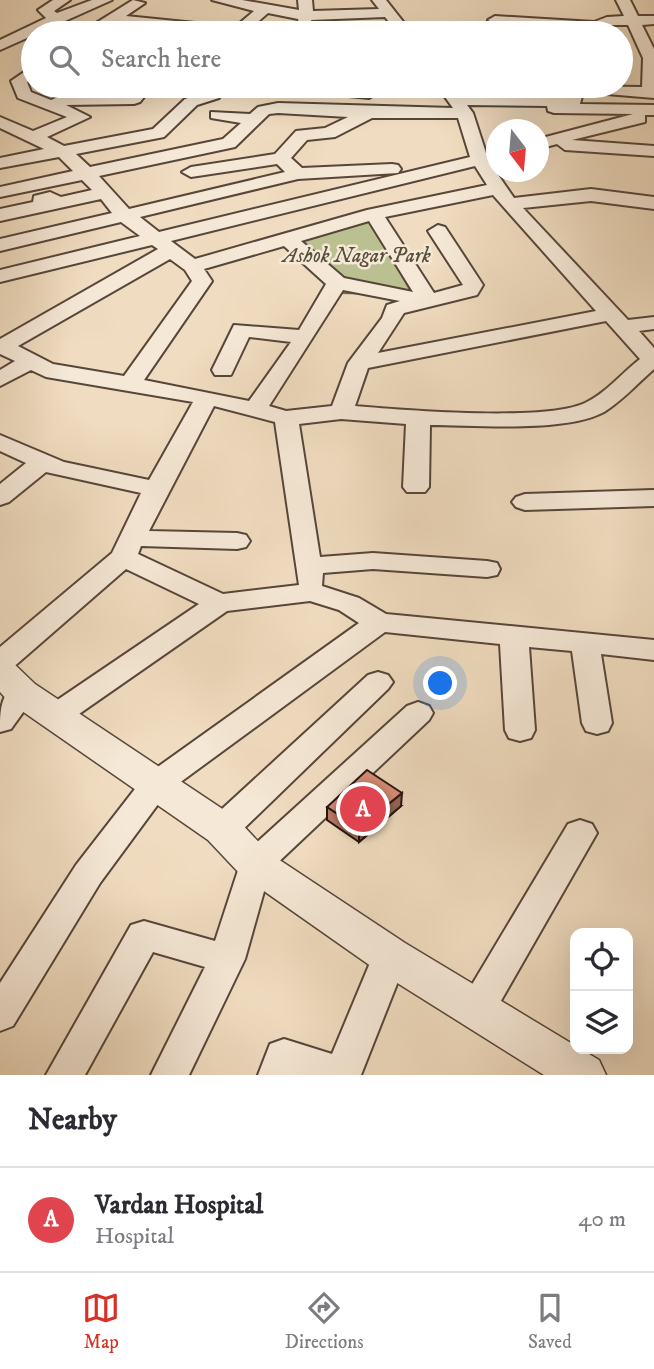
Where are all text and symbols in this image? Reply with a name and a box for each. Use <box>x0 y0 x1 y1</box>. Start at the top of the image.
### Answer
search box <box>21 21 633 98</box>
icon: search <box>45 41 83 79</box>
text: Search here <box>101 43 221 76</box>
north arrow <box>486 119 549 182</box>
park label: Ashok Nagar Park <box>281 243 431 269</box>
your location <box>423 666 457 700</box>
pin: A <box>340 783 386 835</box>
map controls <box>570 928 633 1054</box>
button: locate <box>570 928 633 991</box>
button: layers <box>570 991 633 1054</box>
text: Nearby <box>28 1102 117 1139</box>
text: Vardan Hospital <box>95 1189 263 1222</box>
text: A <box>44 1205 58 1234</box>
text: 40 m <box>578 1205 626 1234</box>
text: Hospital <box>95 1222 174 1251</box>
tab: Map <box>82 1289 120 1354</box>
tab: Directions <box>285 1289 364 1354</box>
tab: Saved <box>528 1289 572 1354</box>

